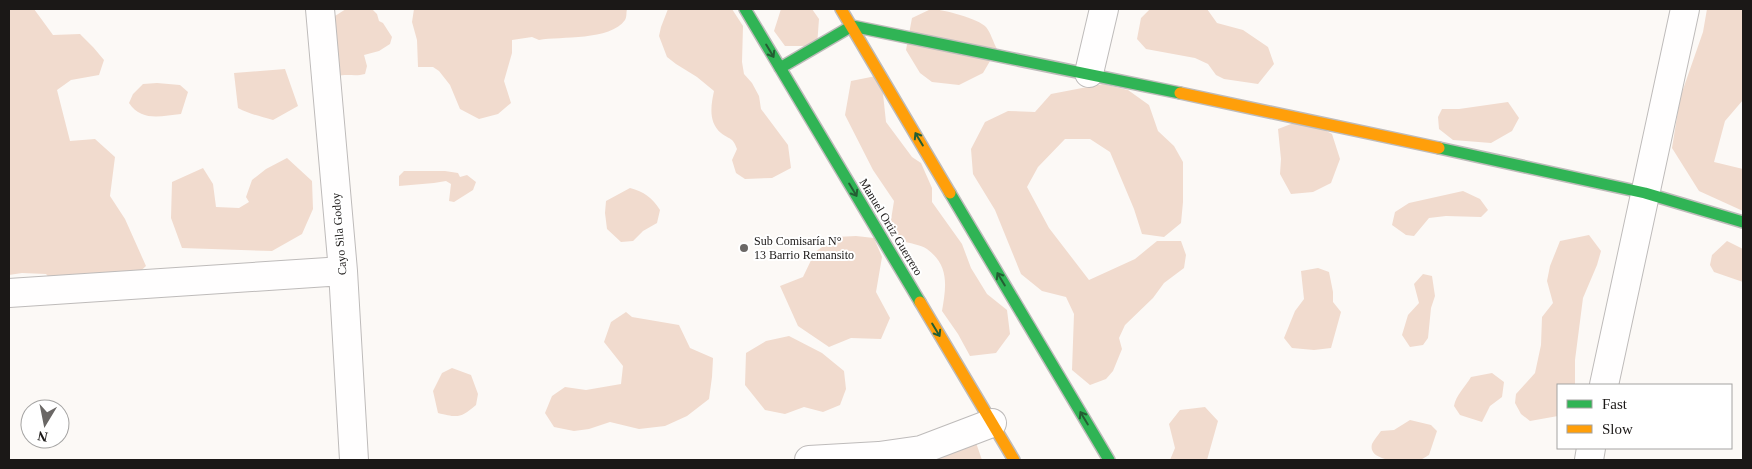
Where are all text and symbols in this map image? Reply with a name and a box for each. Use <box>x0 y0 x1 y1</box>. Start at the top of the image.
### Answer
one-way arrow <box>765 43 775 57</box>
one-way arrow <box>913 132 923 146</box>
street label: Manuel Ortiz Guerrero <box>857 176 925 278</box>
one-way arrow <box>848 183 858 197</box>
street label: Cayo Sila Godoy <box>328 192 350 276</box>
place label: Sub Comisaría N° 13 Barrio Remansito <box>754 234 854 262</box>
marker: Sub Comisaría N° 13 Barrio Remansito <box>738 242 750 254</box>
one-way arrow <box>996 272 1006 286</box>
one-way arrow <box>932 322 942 336</box>
legend <box>1557 384 1732 449</box>
text: Fast <box>1602 396 1628 412</box>
north arrow <box>20 399 70 449</box>
one-way arrow <box>1079 412 1089 426</box>
text: Slow <box>1602 421 1633 437</box>
text: N <box>37 428 49 445</box>

